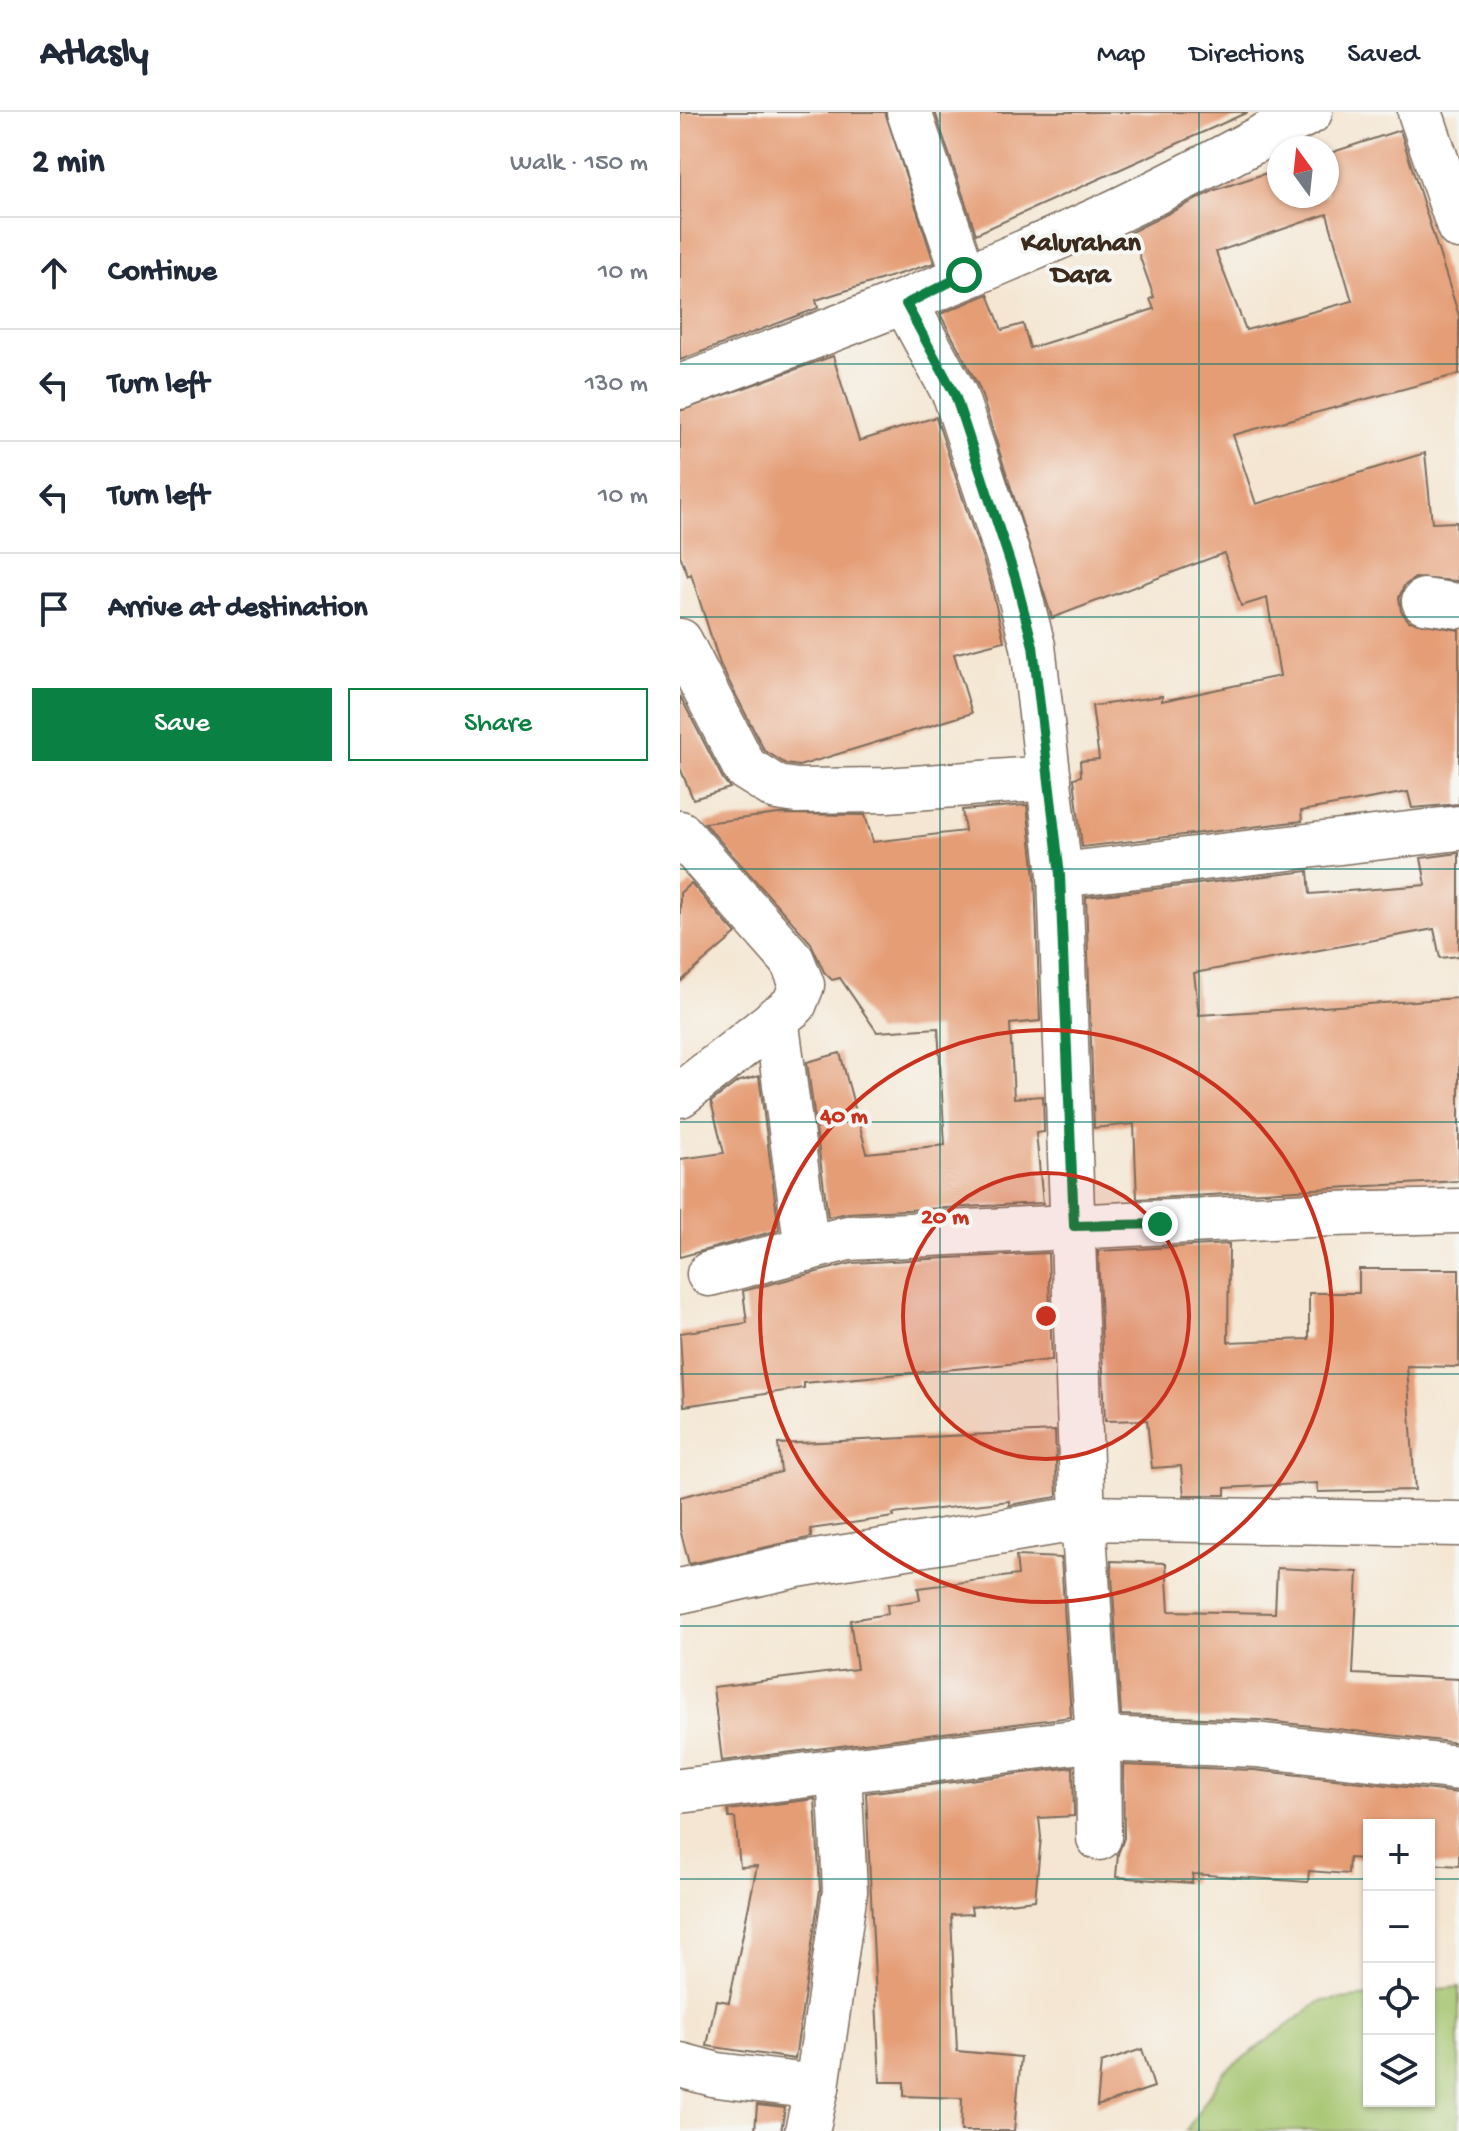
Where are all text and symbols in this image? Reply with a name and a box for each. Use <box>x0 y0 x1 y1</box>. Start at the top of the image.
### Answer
text: Atlasly <box>40 33 148 77</box>
text: Map <box>1097 39 1145 72</box>
text: Directions <box>1189 39 1303 72</box>
text: Saved <box>1347 39 1419 72</box>
north arrow <box>1267 136 1339 208</box>
text: 2 min <box>32 144 104 184</box>
text: Walk · 150 m <box>510 149 648 180</box>
district label: Kalurahan Dara <box>1020 228 1142 293</box>
icon: ahead <box>32 251 76 295</box>
text: Continue <box>108 256 217 291</box>
route start <box>946 257 982 293</box>
text: 10 m <box>598 258 648 289</box>
icon: left <box>32 363 76 407</box>
text: Turn left <box>108 368 209 403</box>
text: 130 m <box>585 370 648 401</box>
icon: left <box>32 475 76 519</box>
text: Turn left <box>108 480 209 515</box>
text: 10 m <box>598 482 648 513</box>
icon: arrive <box>32 587 76 631</box>
text: Arrive at destination <box>108 592 368 627</box>
button: Save <box>32 688 332 761</box>
button: Share <box>348 688 648 761</box>
text: 40 m <box>819 1103 868 1132</box>
text: 20 m <box>921 1204 969 1233</box>
route end <box>1142 1206 1178 1242</box>
centre of rings <box>1032 1302 1060 1330</box>
map controls <box>1363 1819 1435 2107</box>
button: + <box>1363 1819 1435 1891</box>
button: − <box>1363 1891 1435 1963</box>
button: locate <box>1363 1963 1435 2035</box>
button: layers <box>1363 2035 1435 2107</box>

